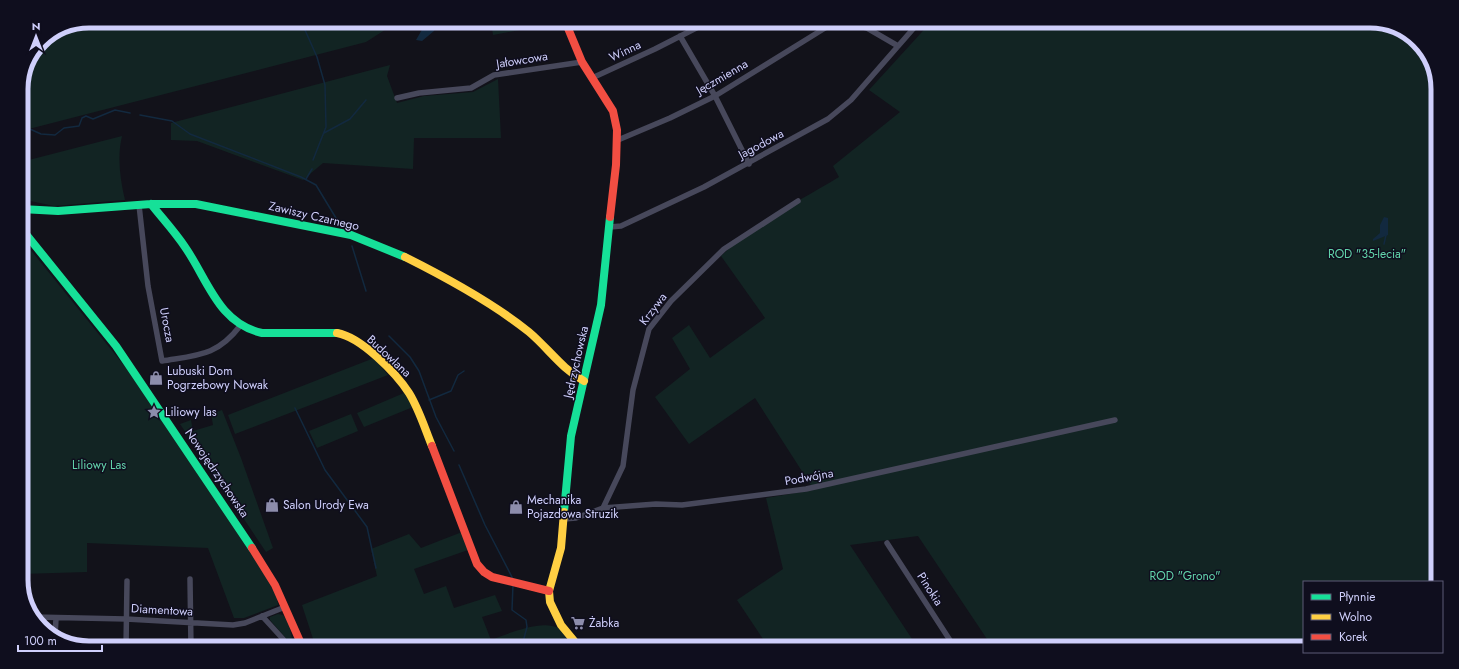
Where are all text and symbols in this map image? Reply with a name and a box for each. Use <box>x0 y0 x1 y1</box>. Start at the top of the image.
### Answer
north arrow <box>16 16 56 56</box>
text: N <box>32 18 40 34</box>
street label: Winna <box>606 36 644 66</box>
street label: Jałowcowa <box>493 47 549 73</box>
street label: Jęczmienna <box>691 55 752 100</box>
street label: Jagodowa <box>733 124 787 164</box>
street label: Zawiszy Czarnego <box>267 197 361 235</box>
park label: ROD "35-lecia" <box>1328 245 1406 263</box>
street label: Krzywa <box>635 289 671 329</box>
street label: Urocza <box>155 306 179 344</box>
street label: Jędrzychowska <box>558 324 593 402</box>
street label: Budowlana <box>363 331 415 381</box>
place label: Lubuski Dom Pogrzebowy Nowak <box>167 362 269 394</box>
shop icon: Lubuski Dom Pogrzebowy Nowak <box>148 370 164 386</box>
place label: Liliowy las <box>165 403 217 421</box>
place icon: Liliowy las <box>146 404 162 420</box>
street label: Nowojędrzychowska <box>180 425 254 521</box>
park label: Liliowy Las <box>72 456 126 474</box>
street label: Podwójna <box>783 464 835 490</box>
place label: Mechanika Pojazdowa Struzik <box>527 491 619 523</box>
place label: Salon Urody Ewa <box>283 496 369 514</box>
shop icon: Salon Urody Ewa <box>264 497 280 513</box>
shop icon: Mechanika Pojazdowa Struzik <box>508 499 524 515</box>
park label: ROD "Grono" <box>1149 567 1221 585</box>
street label: Pinokia <box>912 569 948 609</box>
legend <box>1303 581 1443 653</box>
text: Płynnie <box>1339 588 1376 606</box>
street label: Diamentowa <box>131 599 194 621</box>
text: Wolno <box>1339 608 1373 626</box>
place label: Żabka <box>589 614 619 632</box>
supermarket icon: Żabka <box>570 615 586 631</box>
scale bar <box>18 627 102 653</box>
text: Korek <box>1339 628 1368 646</box>
text: 100 m <box>24 632 57 650</box>

